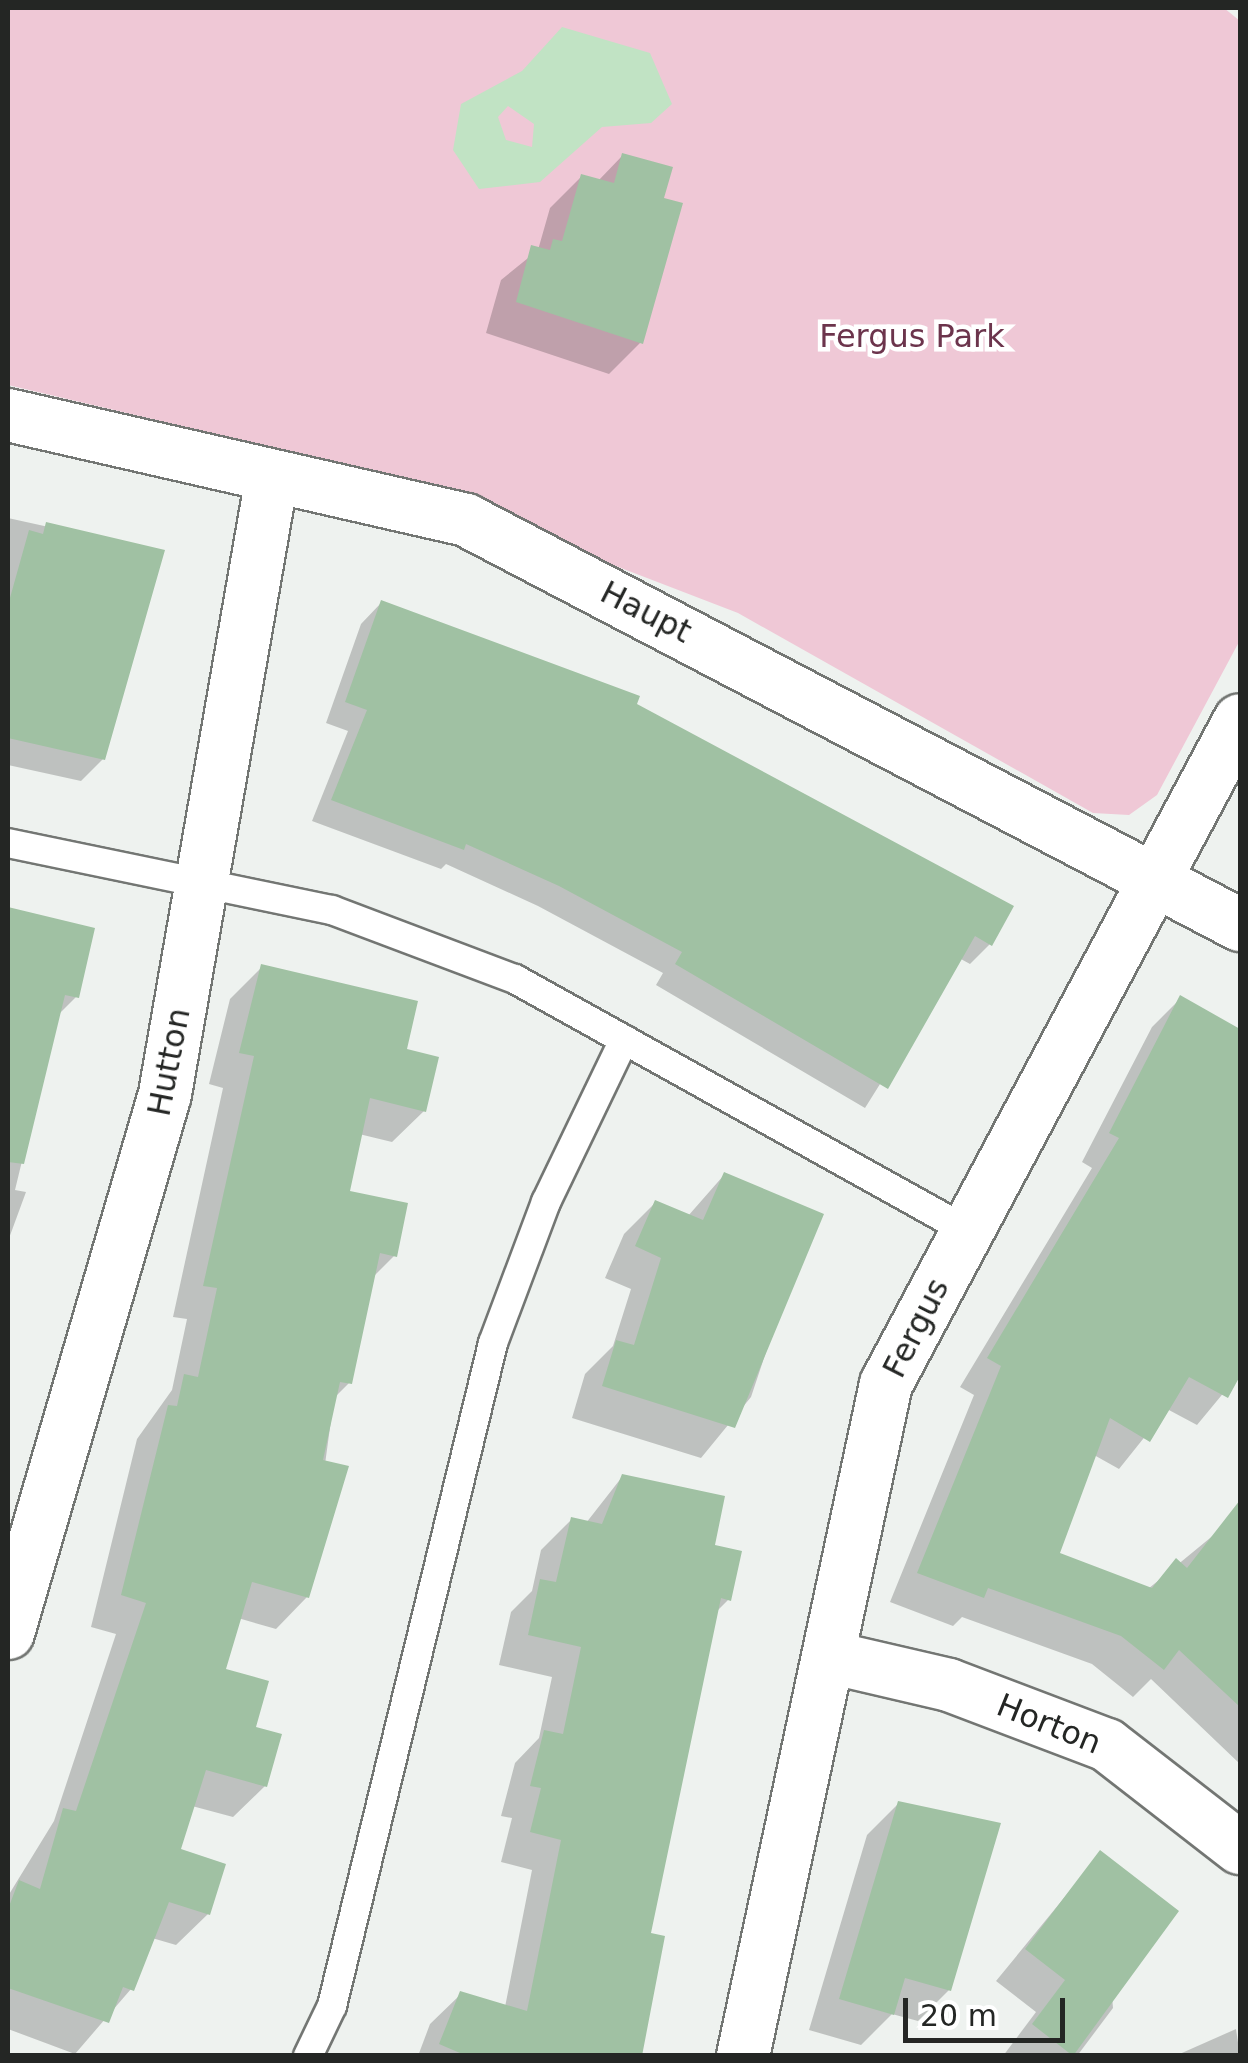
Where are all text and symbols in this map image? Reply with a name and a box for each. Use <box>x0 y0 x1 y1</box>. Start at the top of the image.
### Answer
park label: Fergus Park <box>819 317 1005 355</box>
street label: Haupt <box>594 573 698 651</box>
street label: Hutton <box>140 1005 198 1119</box>
street label: Fergus <box>875 1272 957 1384</box>
street label: Horton <box>991 1686 1107 1762</box>
scale bar <box>908 1978 1070 2040</box>
text: 20 m <box>920 1998 997 2033</box>

